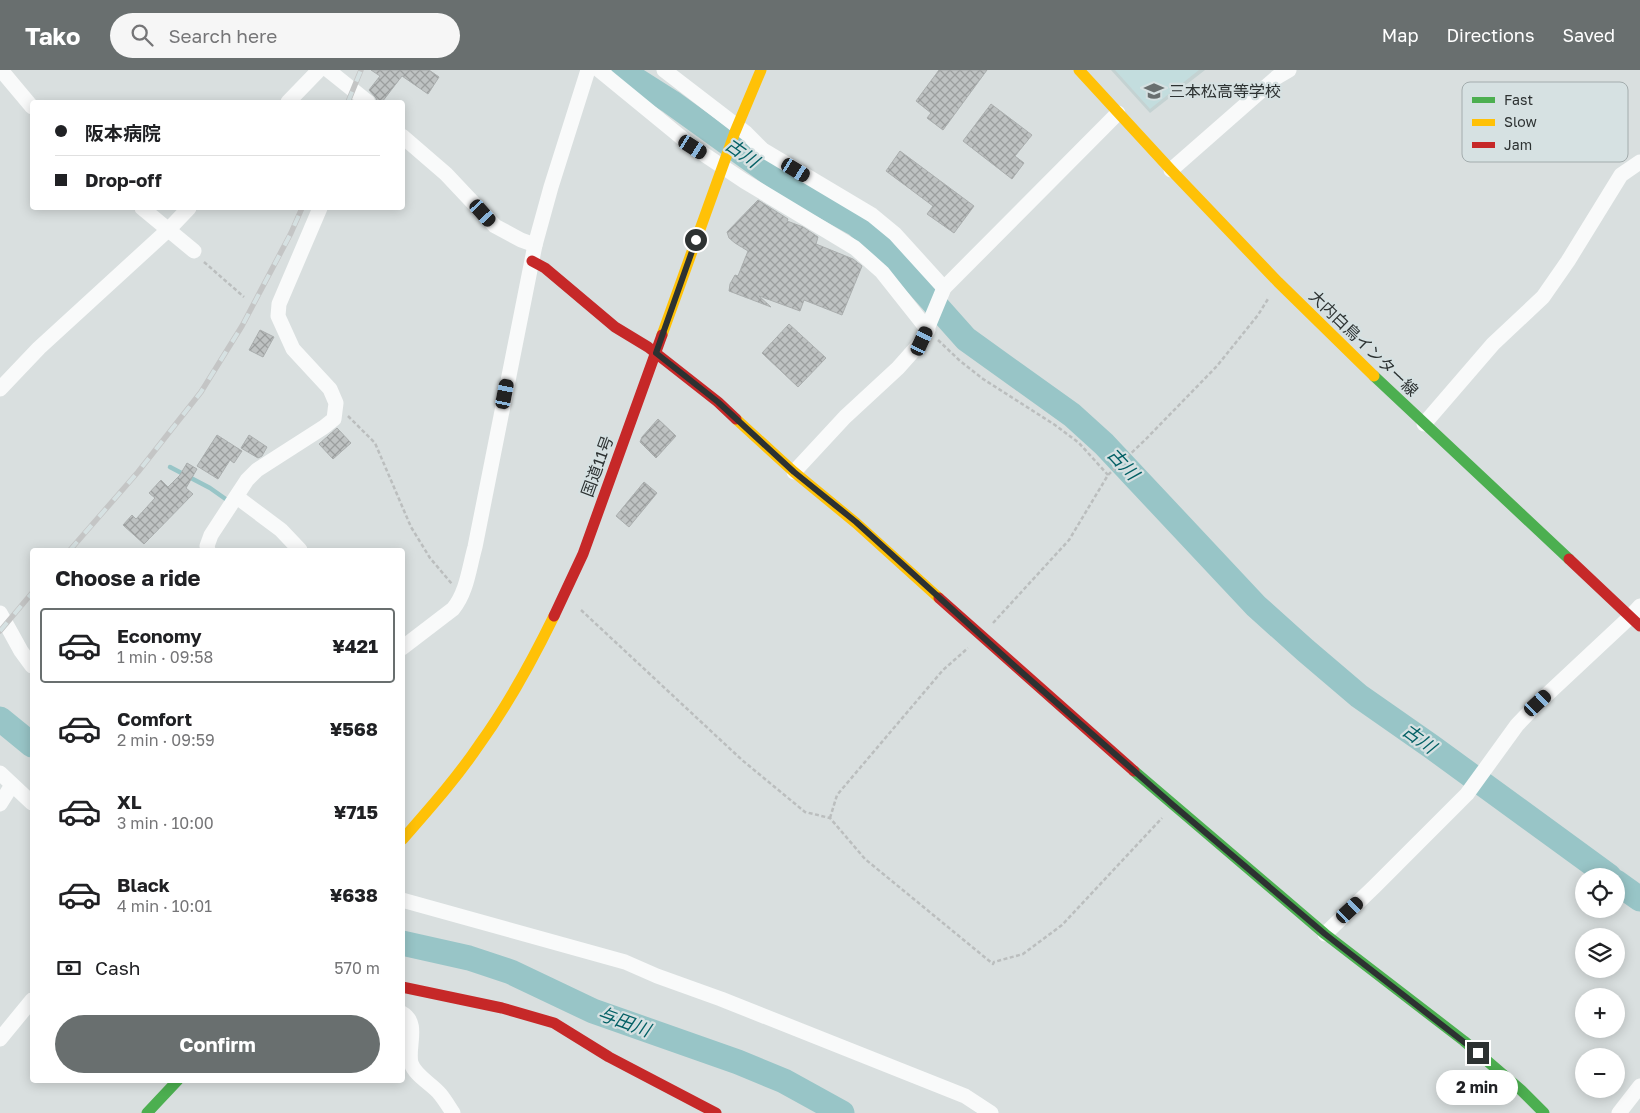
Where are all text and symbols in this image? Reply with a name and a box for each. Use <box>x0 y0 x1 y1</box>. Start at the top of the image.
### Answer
search box <box>110 13 460 58</box>
text: Tako <box>25 21 80 50</box>
icon: search <box>128 21 156 49</box>
text: Search here <box>168 24 277 47</box>
text: Map <box>1382 24 1418 46</box>
text: Directions <box>1446 24 1534 46</box>
text: Saved <box>1562 24 1615 46</box>
school or university icon: 三本松高等学校 <box>1143 80 1165 102</box>
place label: 三本松高等学校 <box>1169 81 1281 101</box>
legend <box>1462 82 1628 162</box>
text: Fast <box>1504 91 1533 108</box>
text: Slow <box>1504 113 1537 130</box>
text: 阪本病院 <box>85 121 161 144</box>
car <box>676 133 709 161</box>
water label: 古川 <box>722 133 765 173</box>
text: Jam <box>1504 136 1532 153</box>
car <box>779 156 812 184</box>
text: Drop-off <box>85 168 162 191</box>
car <box>467 197 498 229</box>
route start <box>685 229 707 251</box>
street label: 大内白鳥インター線 <box>1305 286 1423 400</box>
car <box>908 324 935 358</box>
car <box>494 378 515 410</box>
street label: 国道11号 <box>577 433 617 499</box>
water label: 古川 <box>1103 443 1145 485</box>
text: Choose a ride <box>55 564 201 591</box>
icon: car <box>57 623 102 668</box>
text: Economy <box>117 624 202 647</box>
text: ¥421 <box>332 634 378 657</box>
text: 1 min · 09:58 <box>117 647 213 667</box>
car <box>1521 687 1554 719</box>
icon: car <box>57 706 102 751</box>
text: Comfort <box>117 707 192 730</box>
text: ¥568 <box>330 717 378 740</box>
water label: 古川 <box>1399 719 1442 759</box>
text: 2 min · 09:59 <box>117 730 215 750</box>
icon: car <box>57 789 102 834</box>
text: XL <box>117 790 142 813</box>
text: ¥715 <box>334 800 378 823</box>
text: 3 min · 10:00 <box>117 813 214 833</box>
map controls <box>1575 868 1625 1098</box>
button: locate <box>1575 868 1625 918</box>
icon: car <box>57 872 102 917</box>
text: Black <box>117 873 170 896</box>
text: ¥638 <box>330 883 378 906</box>
car <box>1333 894 1366 926</box>
text: 4 min · 10:01 <box>117 896 212 916</box>
button: layers <box>1575 928 1625 978</box>
icon: cash <box>55 954 83 982</box>
text: Cash <box>95 956 140 979</box>
text: 570 m <box>334 958 380 978</box>
button: + <box>1575 988 1625 1038</box>
water label: 与田川 <box>595 1001 655 1041</box>
button: Confirm <box>55 1015 380 1073</box>
route end <box>1467 1042 1489 1064</box>
button: − <box>1575 1048 1625 1098</box>
callout: 2 min <box>1437 1070 1519 1106</box>
text: 2 min <box>1456 1077 1498 1097</box>

